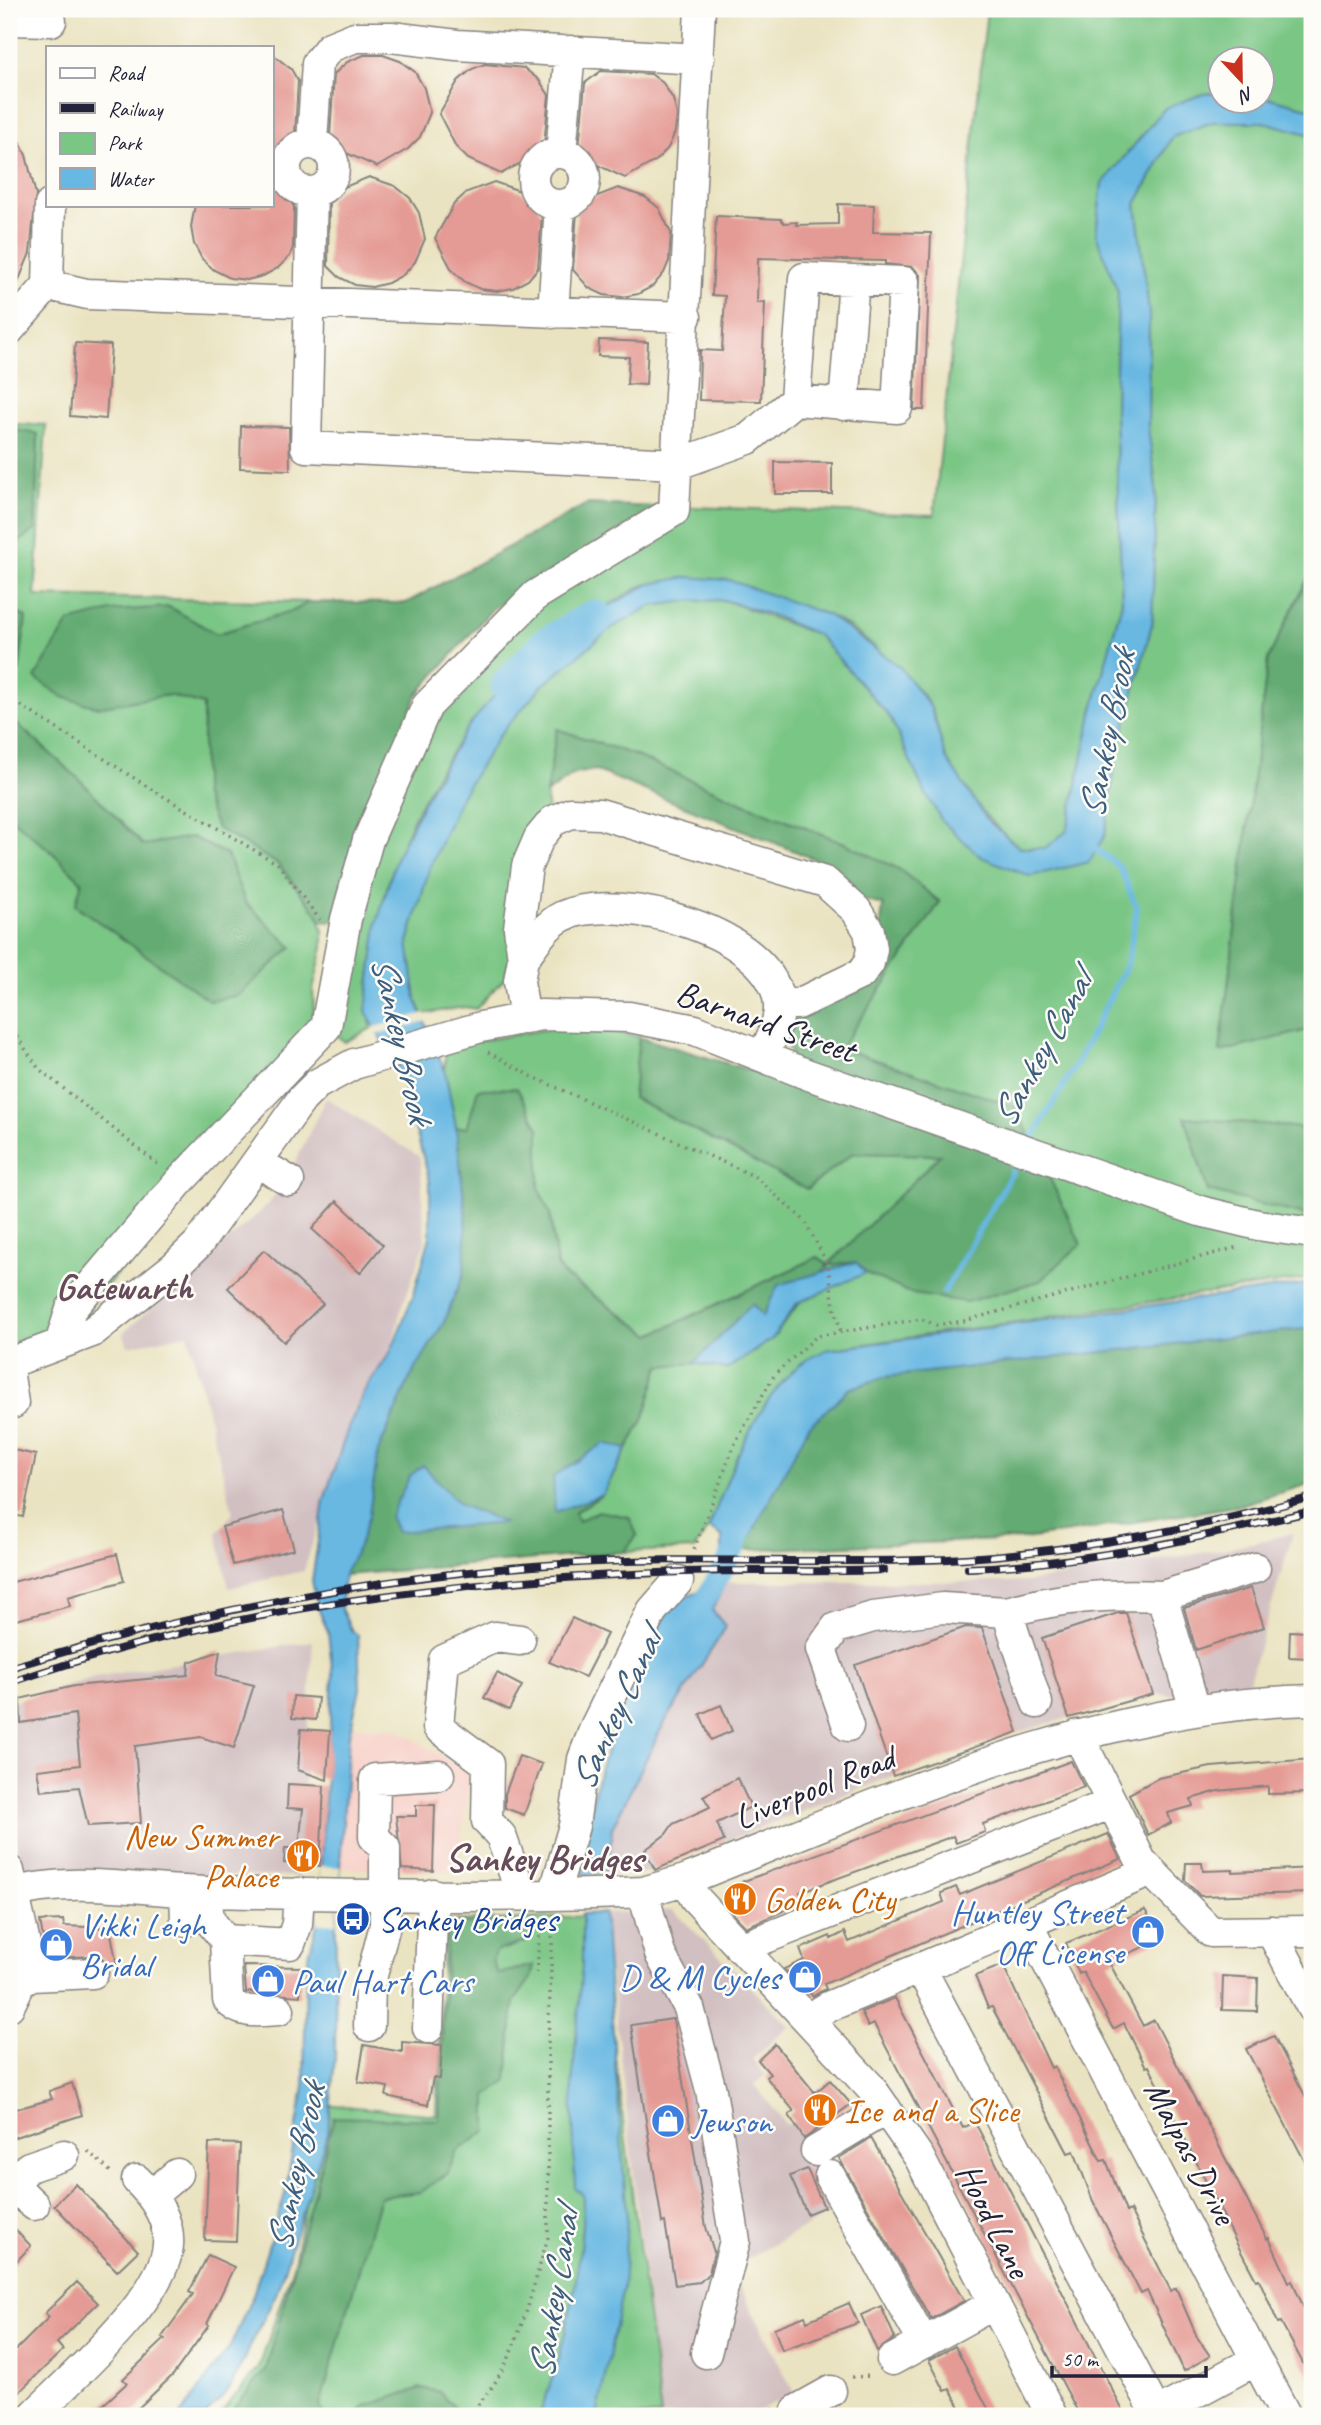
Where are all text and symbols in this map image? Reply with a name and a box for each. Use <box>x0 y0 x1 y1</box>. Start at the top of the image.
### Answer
legend <box>46 46 273 206</box>
north arrow <box>1206 46 1276 116</box>
text: Road <box>108 60 147 86</box>
text: N <box>1234 82 1257 109</box>
text: Railway <box>108 96 164 122</box>
text: Park <box>108 130 143 156</box>
text: Water <box>108 166 155 192</box>
water label: Sankey Brook <box>1067 641 1147 822</box>
water label: Sankey Brook <box>361 951 446 1132</box>
water label: Sankey Canal <box>980 954 1109 1135</box>
street label: Barnard Street <box>670 970 864 1074</box>
district label: Gatewarth <box>56 1263 194 1310</box>
water label: Sankey Canal <box>558 1613 677 1797</box>
street label: Liverpool Road <box>727 1733 906 1840</box>
place label: New Summer Palace <box>124 1814 281 1899</box>
district label: Sankey Bridges <box>445 1835 647 1882</box>
restaurant icon: New Summer Palace <box>284 1837 322 1875</box>
place label: Golden City <box>764 1877 897 1922</box>
restaurant icon: Golden City <box>721 1880 759 1918</box>
place label: Huntley Street Off License <box>951 1890 1127 1975</box>
place label: Sankey Bridges <box>378 1897 560 1942</box>
bus stop icon: Sankey Bridges <box>334 1900 372 1938</box>
place label: Vikki Leigh Bridal <box>80 1903 208 1988</box>
shop icon: Huntley Street Off License <box>1129 1913 1167 1951</box>
shop icon: Vikki Leigh Bridal <box>37 1926 75 1964</box>
place label: D & M Cycles <box>619 1955 783 2000</box>
shop icon: D & M Cycles <box>786 1958 824 1996</box>
place label: Paul Hart Cars <box>292 1959 476 2004</box>
shop icon: Paul Hart Cars <box>249 1962 287 2000</box>
street label: Malpas Drive <box>1134 2072 1248 2234</box>
water label: Sankey Brook <box>255 2074 337 2255</box>
place label: Ice and a Slice <box>844 2088 1021 2133</box>
restaurant icon: Ice and a Slice <box>801 2091 839 2129</box>
place label: Jewson <box>690 2099 774 2144</box>
shop icon: Jewson <box>649 2102 687 2140</box>
street label: Hood Lane <box>946 2155 1043 2288</box>
water label: Sankey Canal <box>517 2195 592 2381</box>
scale bar <box>1052 2334 1206 2378</box>
text: 50 m <box>1062 2346 1100 2372</box>

